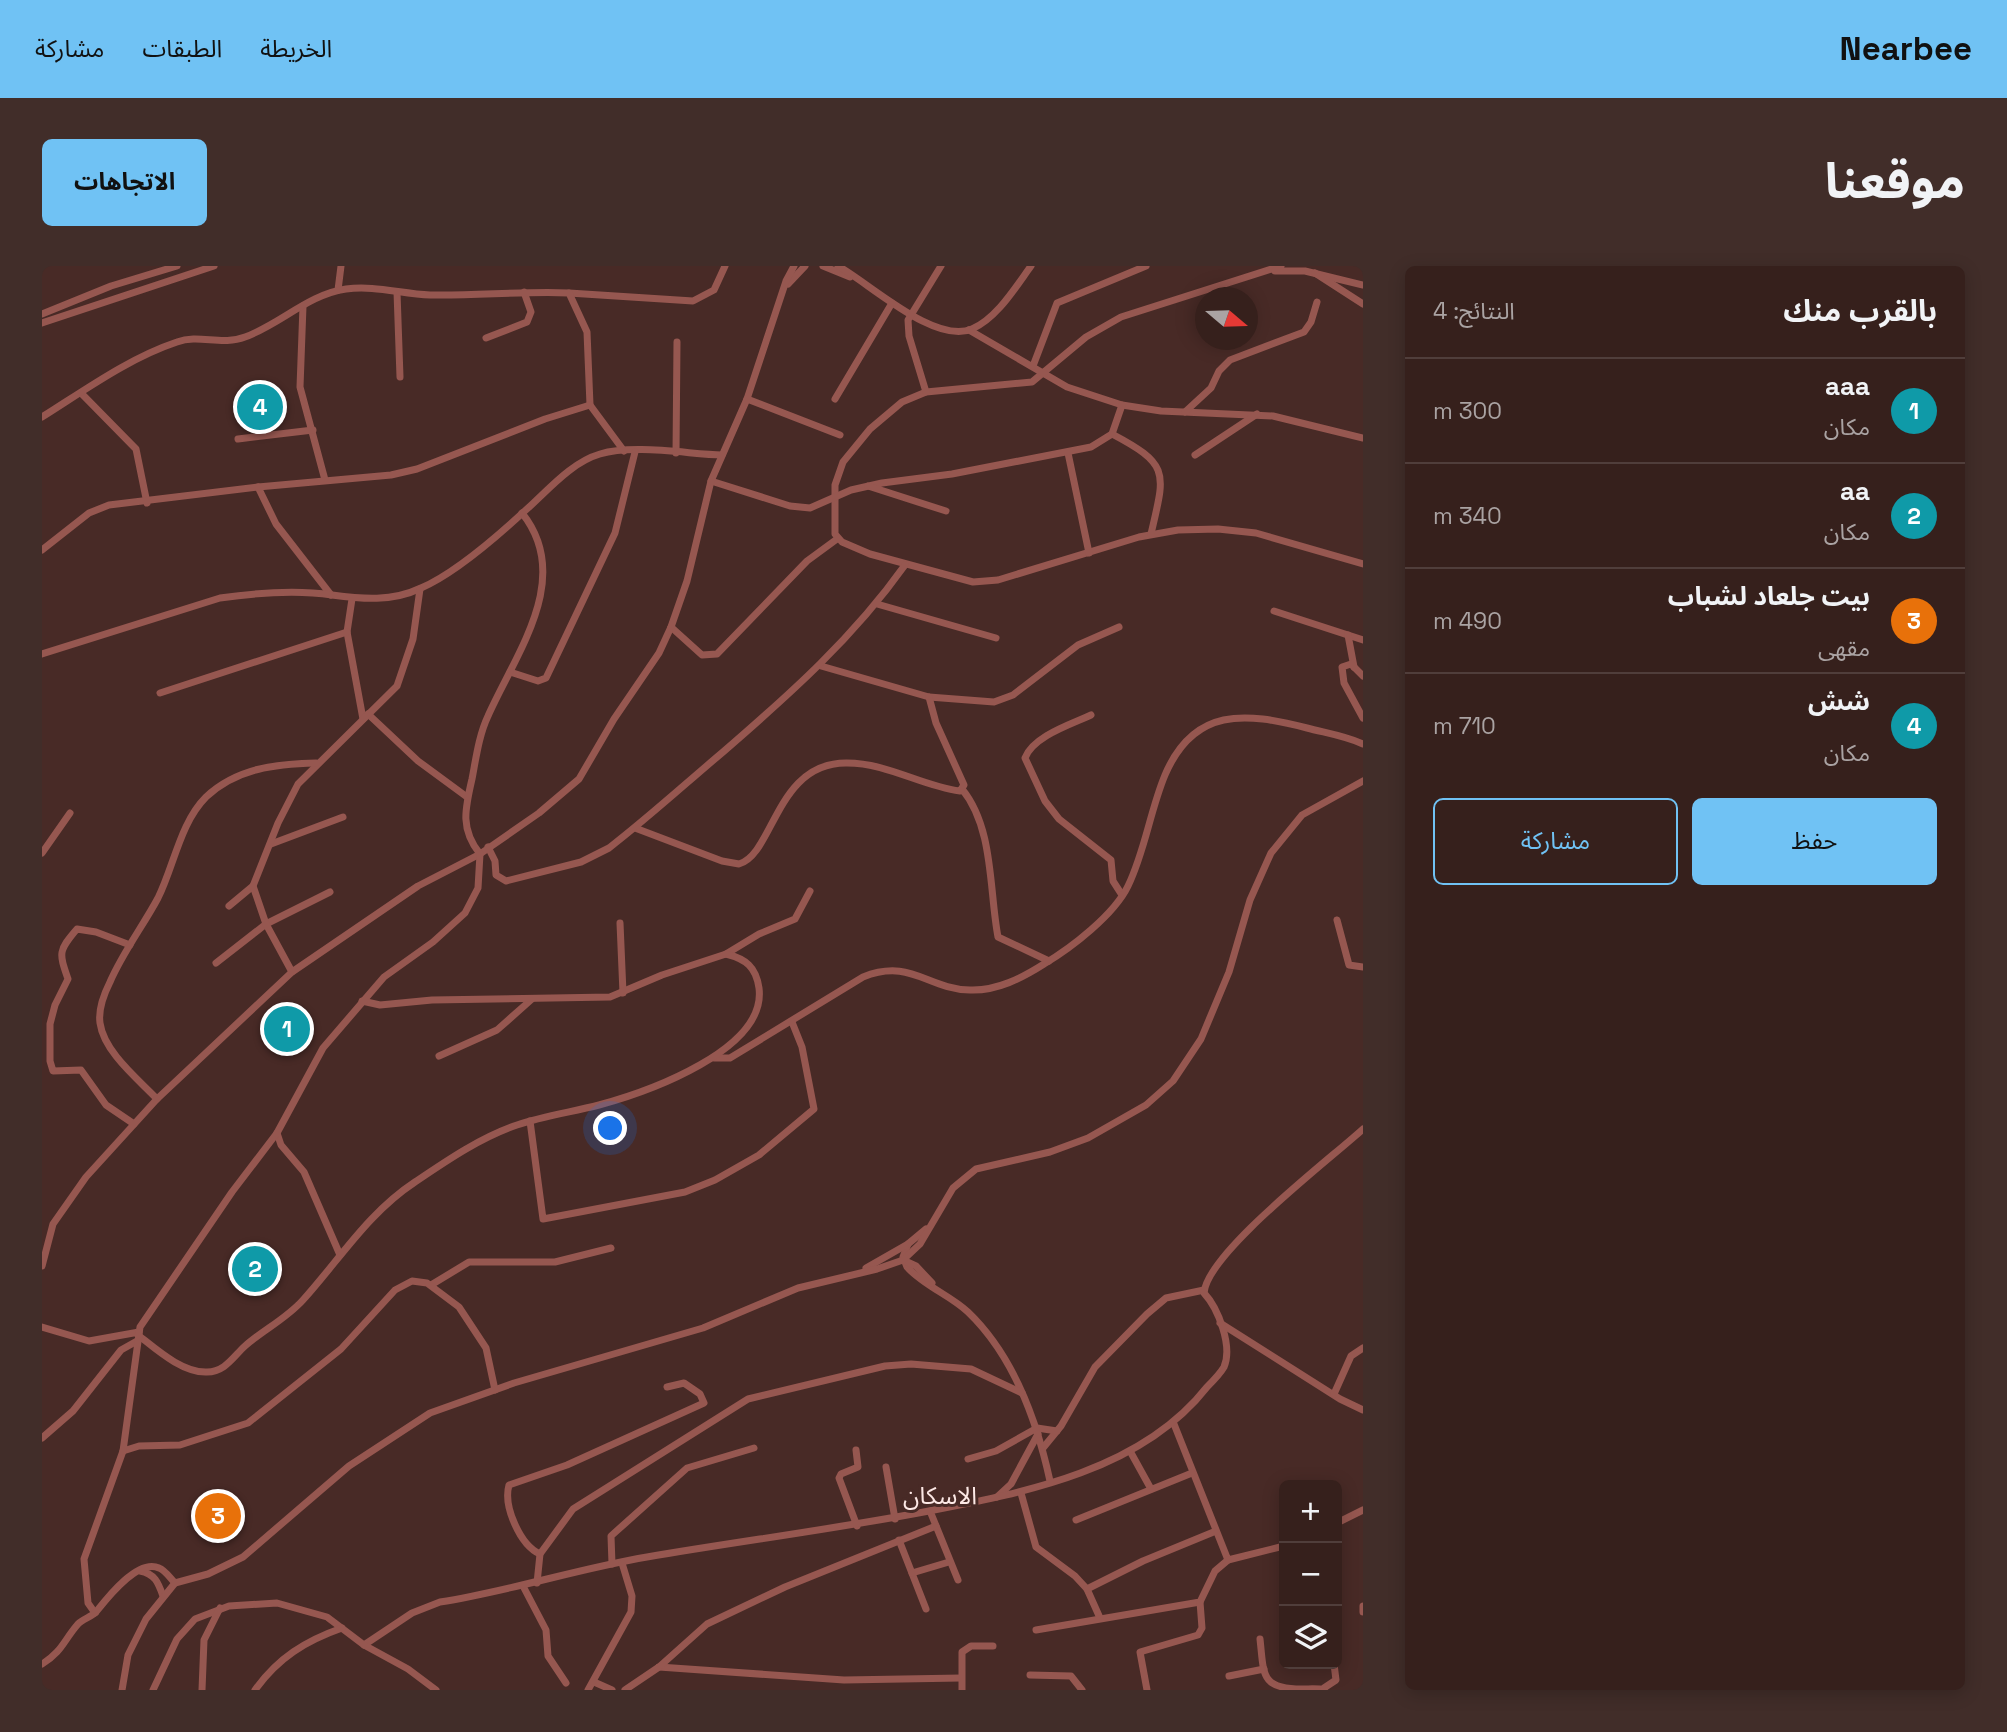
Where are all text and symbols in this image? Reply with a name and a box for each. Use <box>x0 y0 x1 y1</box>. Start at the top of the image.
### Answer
text: Nearbee <box>1840 28 1972 70</box>
text: مشاركة <box>35 33 104 64</box>
text: الطبقات <box>142 33 222 64</box>
text: الخريطة <box>260 33 332 64</box>
button: الاتجاهات <box>42 139 207 226</box>
text: موقعنا <box>1825 150 1965 212</box>
north arrow <box>1195 287 1258 350</box>
text: بالقرب منك <box>1783 291 1937 330</box>
text: النتائج: 4 <box>1433 296 1515 326</box>
text: aaa <box>1825 369 1870 403</box>
pin: 4 <box>237 381 283 433</box>
text: 300 m <box>1433 396 1502 426</box>
text: 1 <box>1909 396 1919 426</box>
text: مكان <box>1824 412 1870 442</box>
text: aa <box>1840 474 1870 508</box>
text: 340 m <box>1433 501 1502 531</box>
text: 2 <box>1907 501 1921 531</box>
text: مكان <box>1824 517 1870 547</box>
text: بيت جلعاد لشباب <box>1668 579 1870 613</box>
text: 490 m <box>1433 606 1502 636</box>
text: 3 <box>1907 606 1921 636</box>
text: مقهى <box>1818 633 1870 663</box>
text: شش <box>1808 684 1870 718</box>
text: 710 m <box>1433 711 1496 741</box>
text: 4 <box>1907 711 1921 741</box>
text: مكان <box>1824 738 1870 768</box>
button: مشاركة <box>1433 798 1678 885</box>
button: حفظ <box>1692 798 1937 885</box>
pin: 1 <box>264 1003 310 1055</box>
your location <box>593 1111 627 1145</box>
pin: 2 <box>232 1243 278 1295</box>
district label: الاسكان <box>903 1480 977 1511</box>
map controls <box>1279 1480 1342 1669</box>
button: + <box>1279 1480 1342 1543</box>
pin: 3 <box>195 1490 241 1542</box>
button: − <box>1279 1543 1342 1606</box>
button: layers <box>1279 1606 1342 1669</box>

